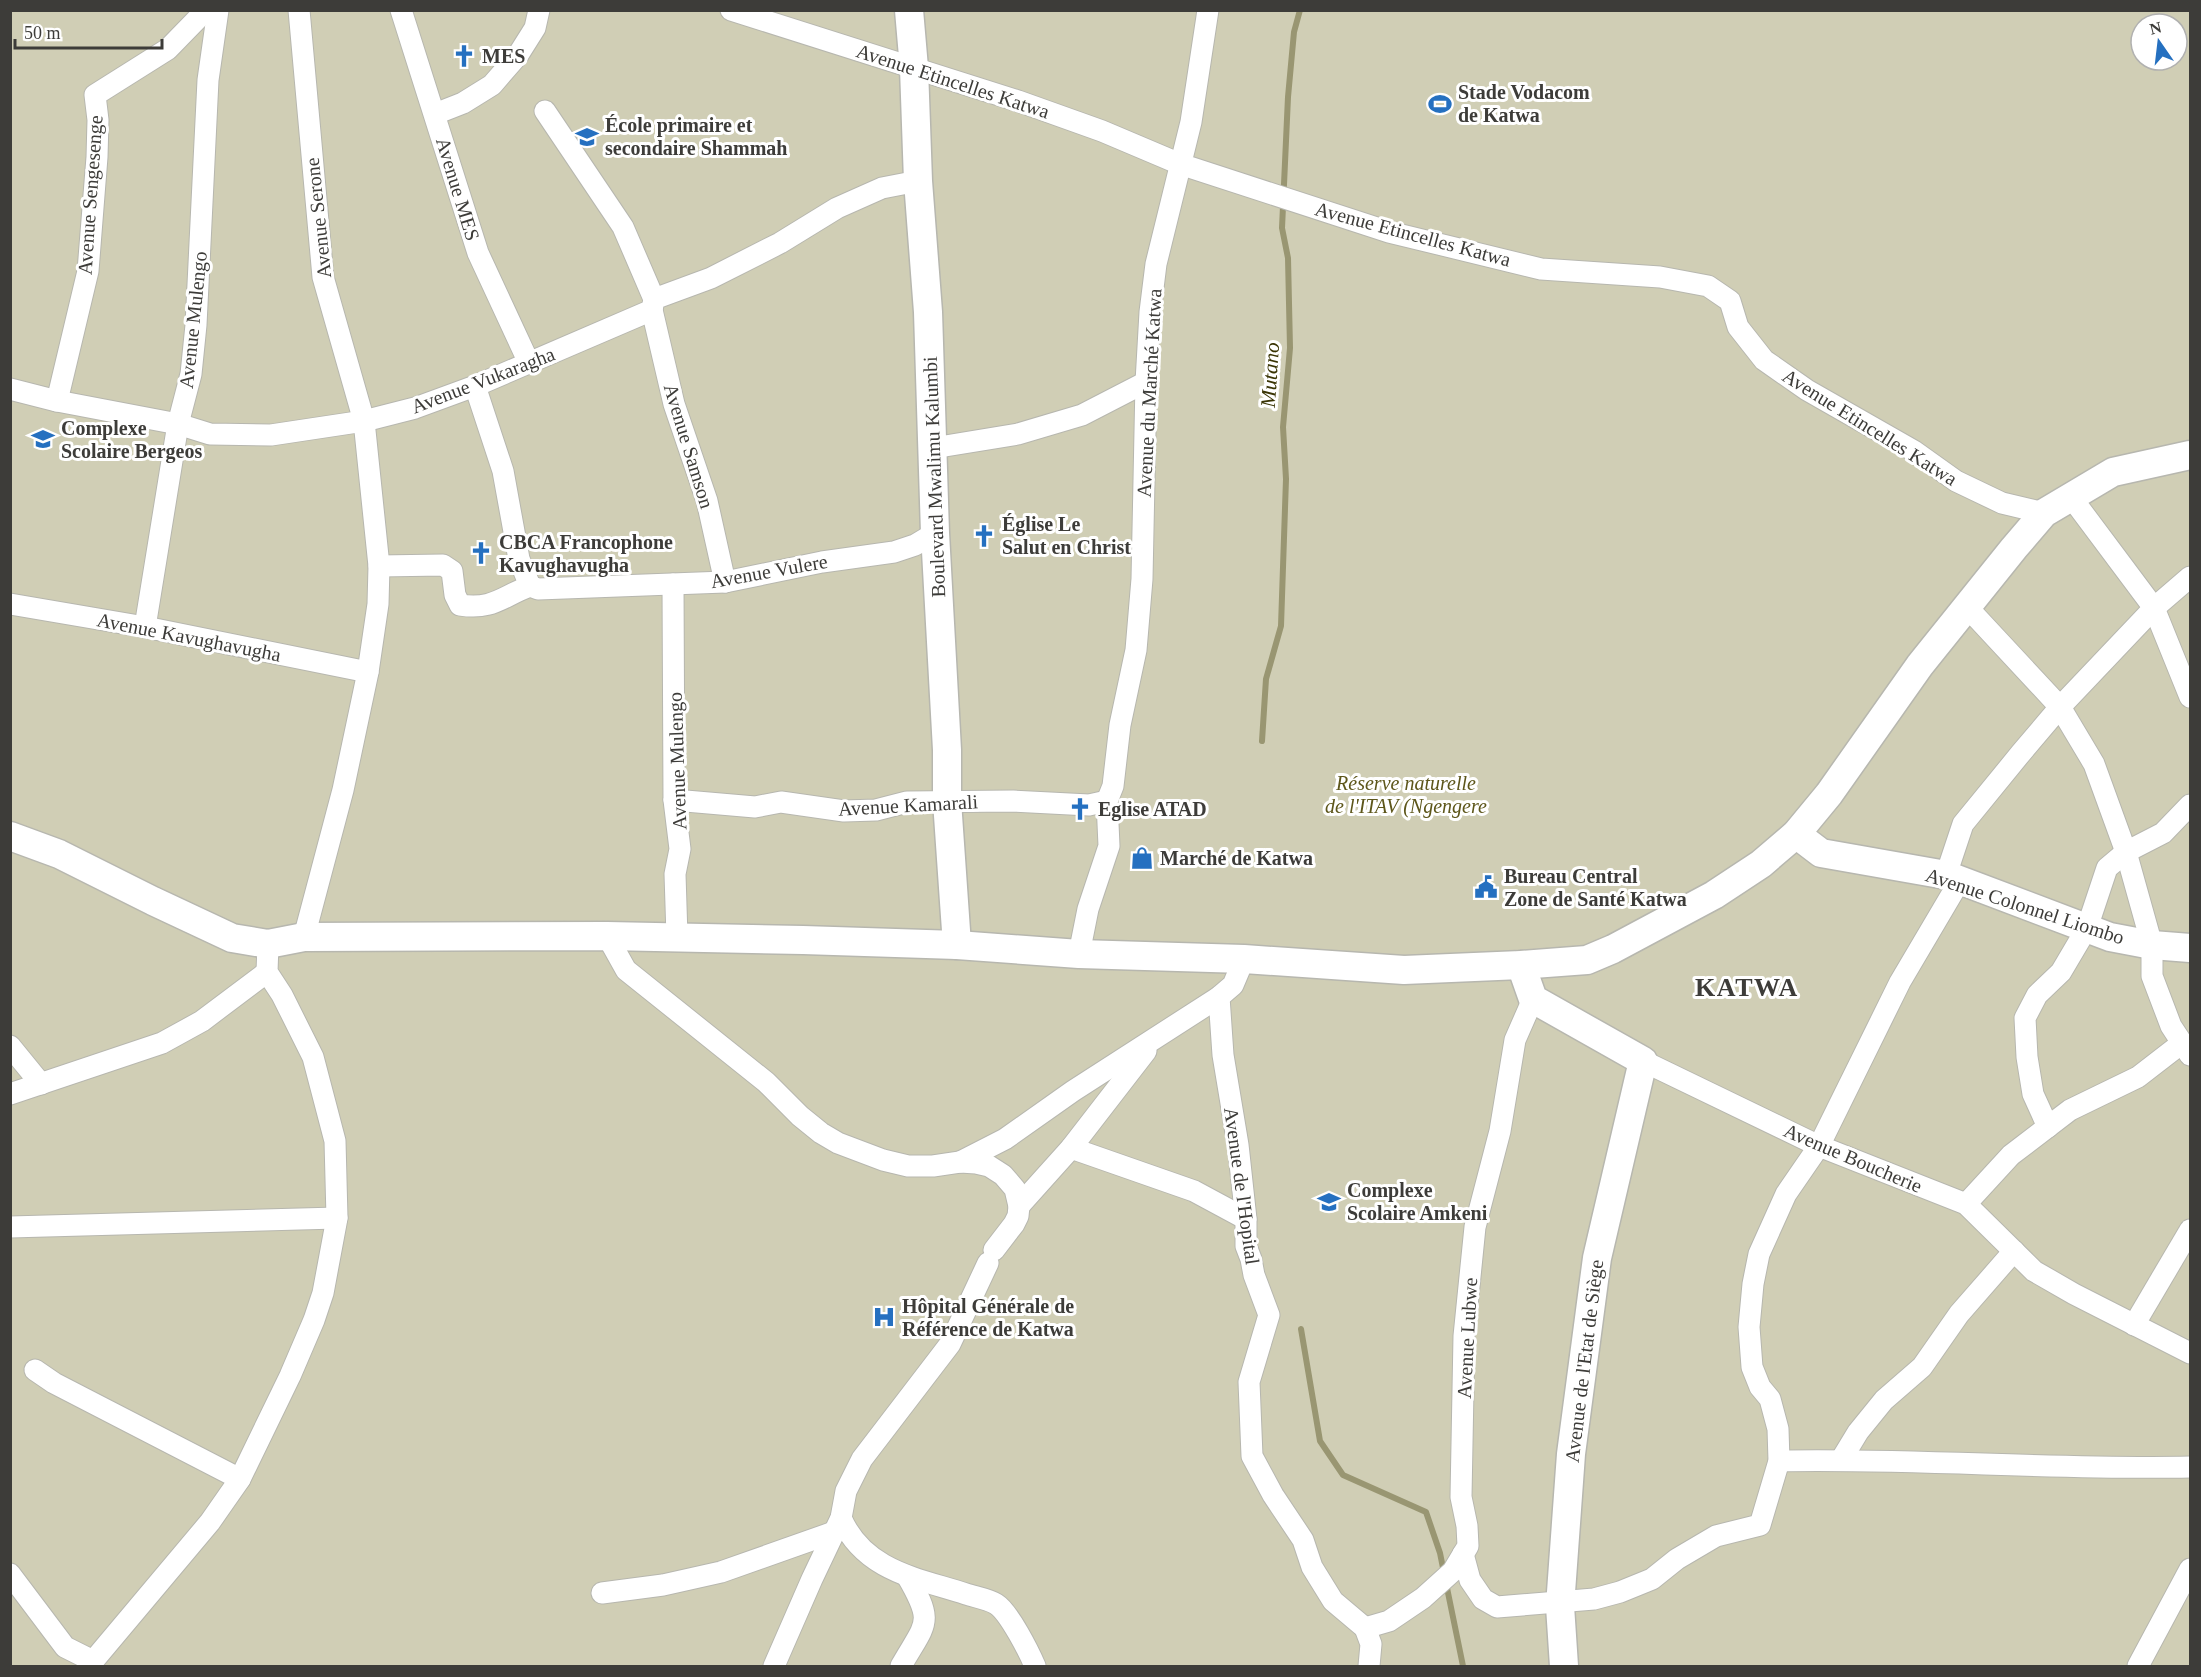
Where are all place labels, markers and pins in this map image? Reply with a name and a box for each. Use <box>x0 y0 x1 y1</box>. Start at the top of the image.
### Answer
church icon: MES <box>451 43 477 69</box>
place label: MES <box>482 45 525 67</box>
place label: Stade Vodacom de Katwa <box>1458 81 1590 126</box>
sports icon: Stade Vodacom de Katwa <box>1427 91 1453 117</box>
place label: École primaire et secondaire Shammah <box>605 114 787 159</box>
school or university icon: École primaire et secondaire Shammah <box>574 124 600 150</box>
place label: Complexe Scolaire Bergeos <box>61 417 202 463</box>
school or university icon: Complexe Scolaire Bergeos <box>30 426 56 452</box>
place label: Église Le Salut en Christ <box>1002 513 1131 558</box>
church icon: Église Le Salut en Christ <box>971 523 997 549</box>
place label: CBCA Francophone Kavughavugha <box>499 531 673 577</box>
church icon: CBCA Francophone Kavughavugha <box>468 540 494 566</box>
church icon: Eglise ATAD <box>1067 796 1093 822</box>
place label: Eglise ATAD <box>1098 798 1207 821</box>
shop icon: Marché de Katwa <box>1129 845 1155 871</box>
place label: Marché de Katwa <box>1160 847 1313 869</box>
place label: Bureau Central Zone de Santé Katwa <box>1504 865 1687 910</box>
public building icon: Bureau Central Zone de Santé Katwa <box>1473 874 1499 900</box>
place label: Complexe Scolaire Amkeni <box>1347 1179 1488 1224</box>
school or university icon: Complexe Scolaire Amkeni <box>1316 1189 1342 1215</box>
place label: Hôpital Générale de Référence de Katwa <box>902 1295 1074 1340</box>
hospital icon: Hôpital Générale de Référence de Katwa <box>871 1304 897 1330</box>

